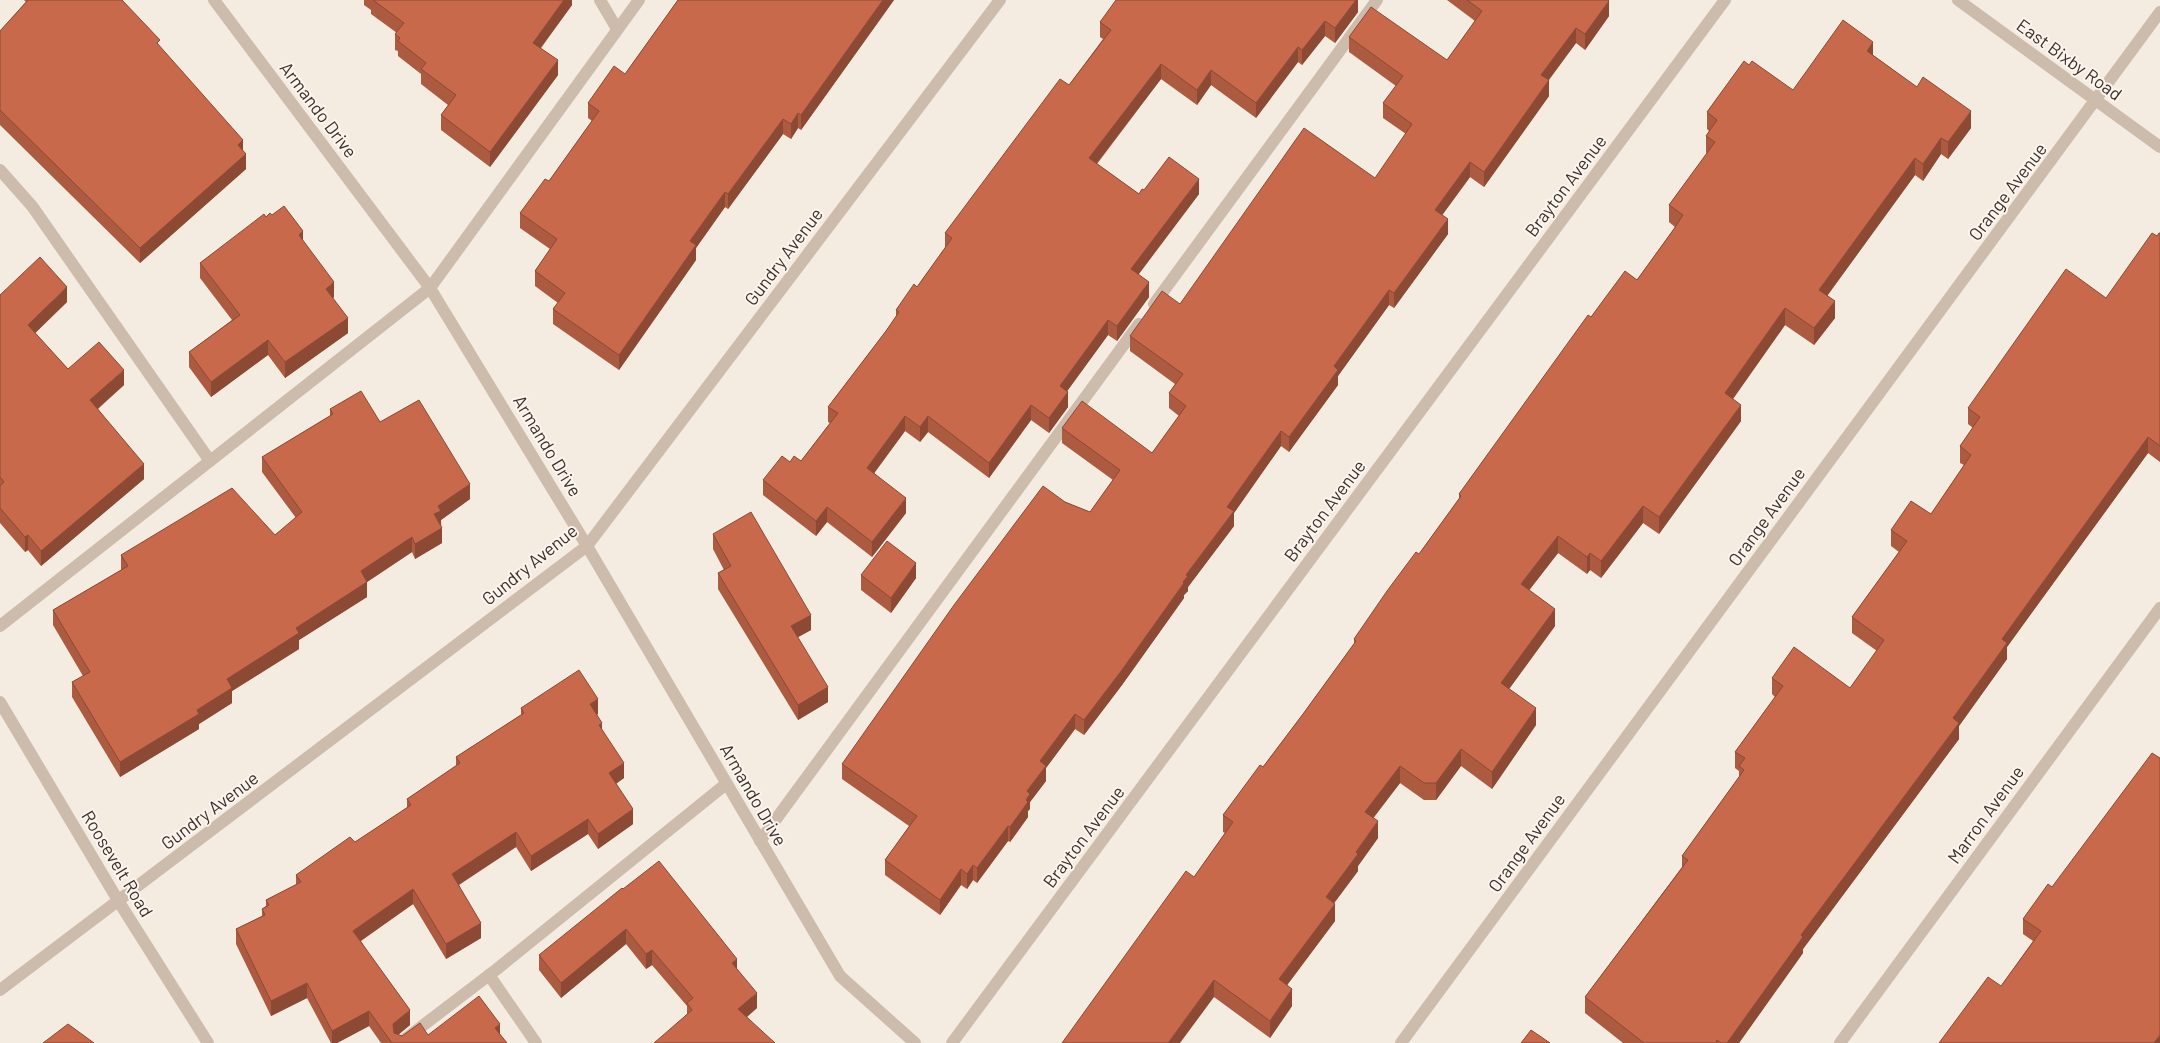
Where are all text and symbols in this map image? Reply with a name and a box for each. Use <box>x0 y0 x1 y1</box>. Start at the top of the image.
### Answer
street label: East Bixby Road <box>2013 14 2127 105</box>
street label: Armando Drive <box>276 57 362 162</box>
street label: Brayton Avenue <box>1520 130 1611 241</box>
street label: Orange Avenue <box>1963 138 2051 245</box>
street label: Gundry Avenue <box>739 203 827 309</box>
street label: Armando Drive <box>509 391 587 500</box>
street label: Brayton Avenue <box>1279 455 1370 566</box>
street label: Orange Avenue <box>1723 463 1809 570</box>
street label: Gundry Avenue <box>477 519 581 609</box>
street label: Armando Drive <box>716 739 792 850</box>
street label: Marron Avenue <box>1942 761 2028 868</box>
street label: Gundry Avenue <box>156 766 262 854</box>
street label: Brayton Avenue <box>1038 781 1129 892</box>
street label: Orange Avenue <box>1483 789 1569 896</box>
street label: Roosevelt Road <box>77 806 158 921</box>

